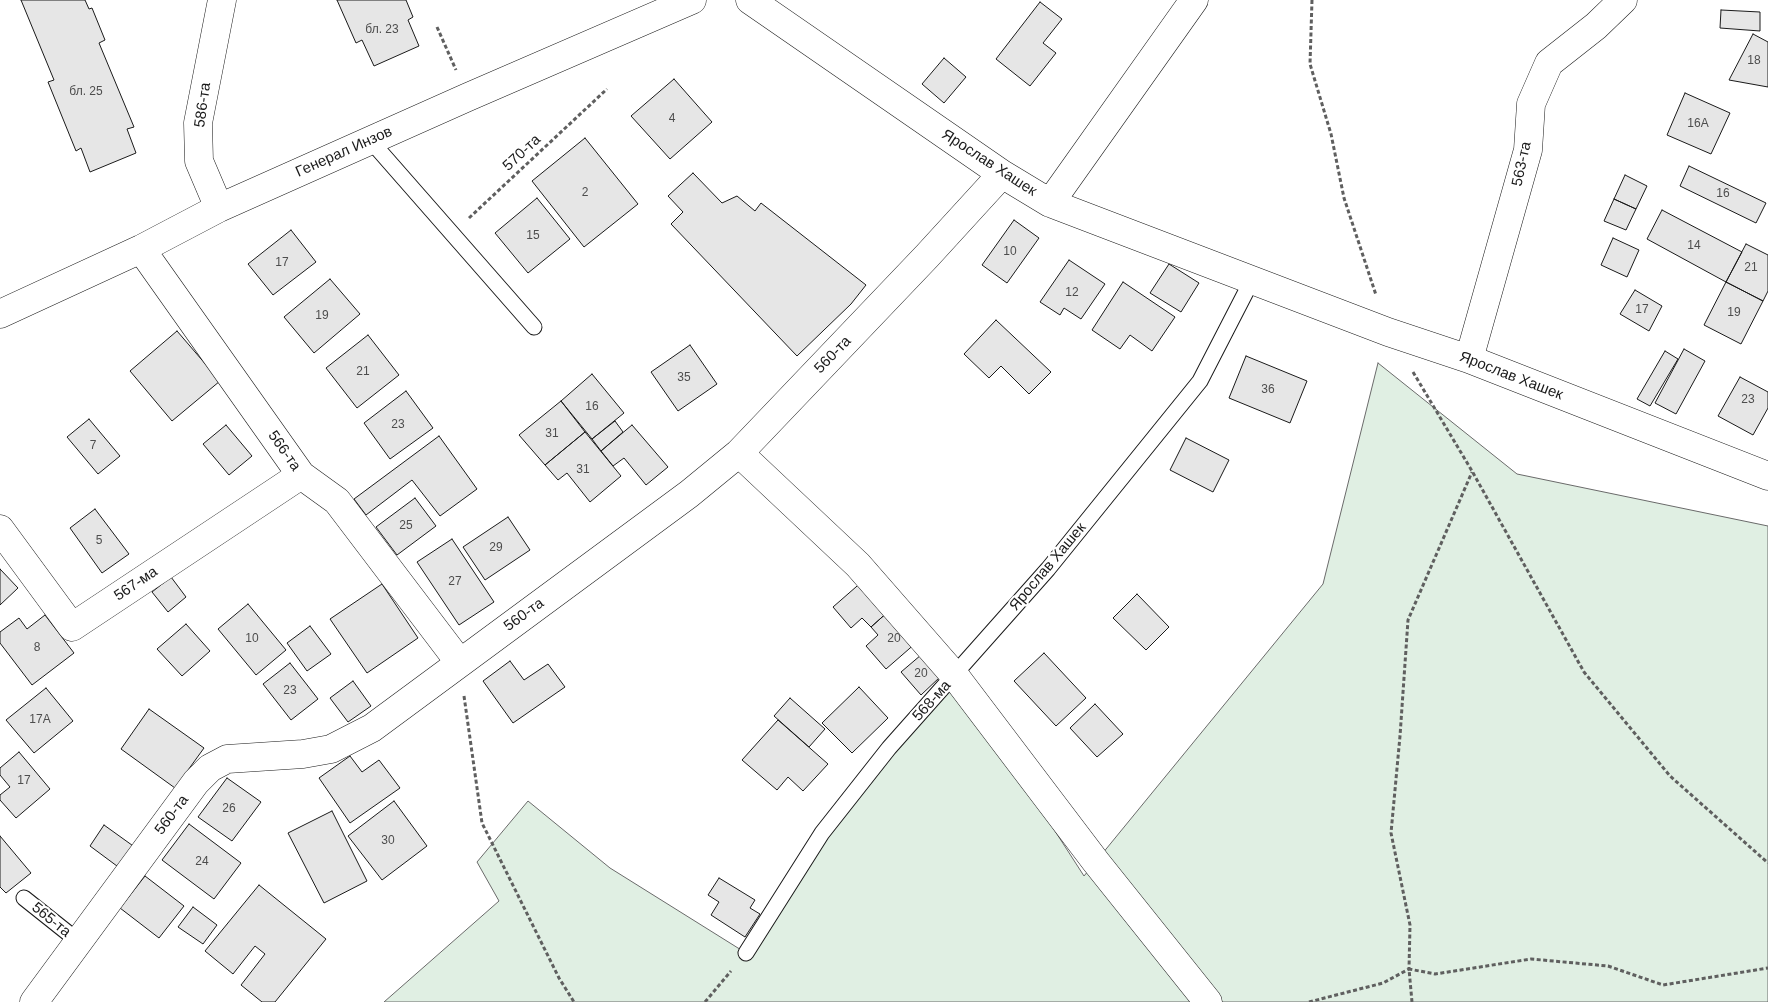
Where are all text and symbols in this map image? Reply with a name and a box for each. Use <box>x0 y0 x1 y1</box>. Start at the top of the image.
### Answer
house number: бл. 23 <box>365 23 399 37</box>
house number: 18 <box>1747 54 1761 68</box>
street label: 586-та <box>191 81 215 129</box>
house number: бл. 25 <box>69 85 103 99</box>
house number: 4 <box>669 112 675 126</box>
house number: 16А <box>1687 117 1709 131</box>
street label: Генерал Инзов <box>293 123 395 181</box>
street label: Ярослав Хашек <box>938 126 1040 200</box>
street label: 570-та <box>499 131 545 175</box>
street label: 563-та <box>1509 140 1535 188</box>
house number: 2 <box>582 186 588 200</box>
house number: 16 <box>1716 187 1730 201</box>
house number: 15 <box>526 229 540 243</box>
house number: 14 <box>1687 239 1701 253</box>
house number: 10 <box>1003 245 1017 259</box>
house number: 17 <box>275 256 289 270</box>
house number: 21 <box>1744 261 1758 275</box>
house number: 12 <box>1065 286 1079 300</box>
house number: 17 <box>1635 303 1649 317</box>
house number: 19 <box>1727 306 1741 320</box>
house number: 19 <box>315 309 329 323</box>
street label: 560-та <box>811 333 855 377</box>
street label: Ярослав Хашек <box>1457 348 1565 404</box>
house number: 21 <box>356 365 370 379</box>
house number: 35 <box>677 371 691 385</box>
house number: 36 <box>1261 383 1275 397</box>
house number: 23 <box>1741 393 1755 407</box>
house number: 16 <box>585 400 599 414</box>
house number: 23 <box>391 418 405 432</box>
street label: 566-та <box>264 427 304 475</box>
house number: 31 <box>545 427 559 441</box>
house number: 7 <box>90 439 96 453</box>
house number: 31 <box>576 463 590 477</box>
house number: 25 <box>399 519 413 533</box>
street label: Ярослав Хашек <box>1006 519 1090 615</box>
house number: 5 <box>96 534 102 548</box>
house number: 29 <box>489 541 503 555</box>
street label: 567-ма <box>111 563 161 605</box>
house number: 27 <box>448 575 462 589</box>
street label: 560-та <box>500 594 548 636</box>
house number: 10 <box>245 632 259 646</box>
house number: 20 <box>887 632 901 646</box>
house number: 8 <box>34 641 40 655</box>
house number: 20 <box>914 667 928 681</box>
street label: 568-ма <box>909 677 955 725</box>
house number: 23 <box>283 684 297 698</box>
house number: 17А <box>29 713 51 727</box>
house number: 17 <box>17 774 31 788</box>
street label: 560-та <box>151 792 193 838</box>
house number: 26 <box>222 802 236 816</box>
house number: 30 <box>381 834 395 848</box>
house number: 24 <box>195 855 209 869</box>
street label: 565-та <box>28 899 74 941</box>

